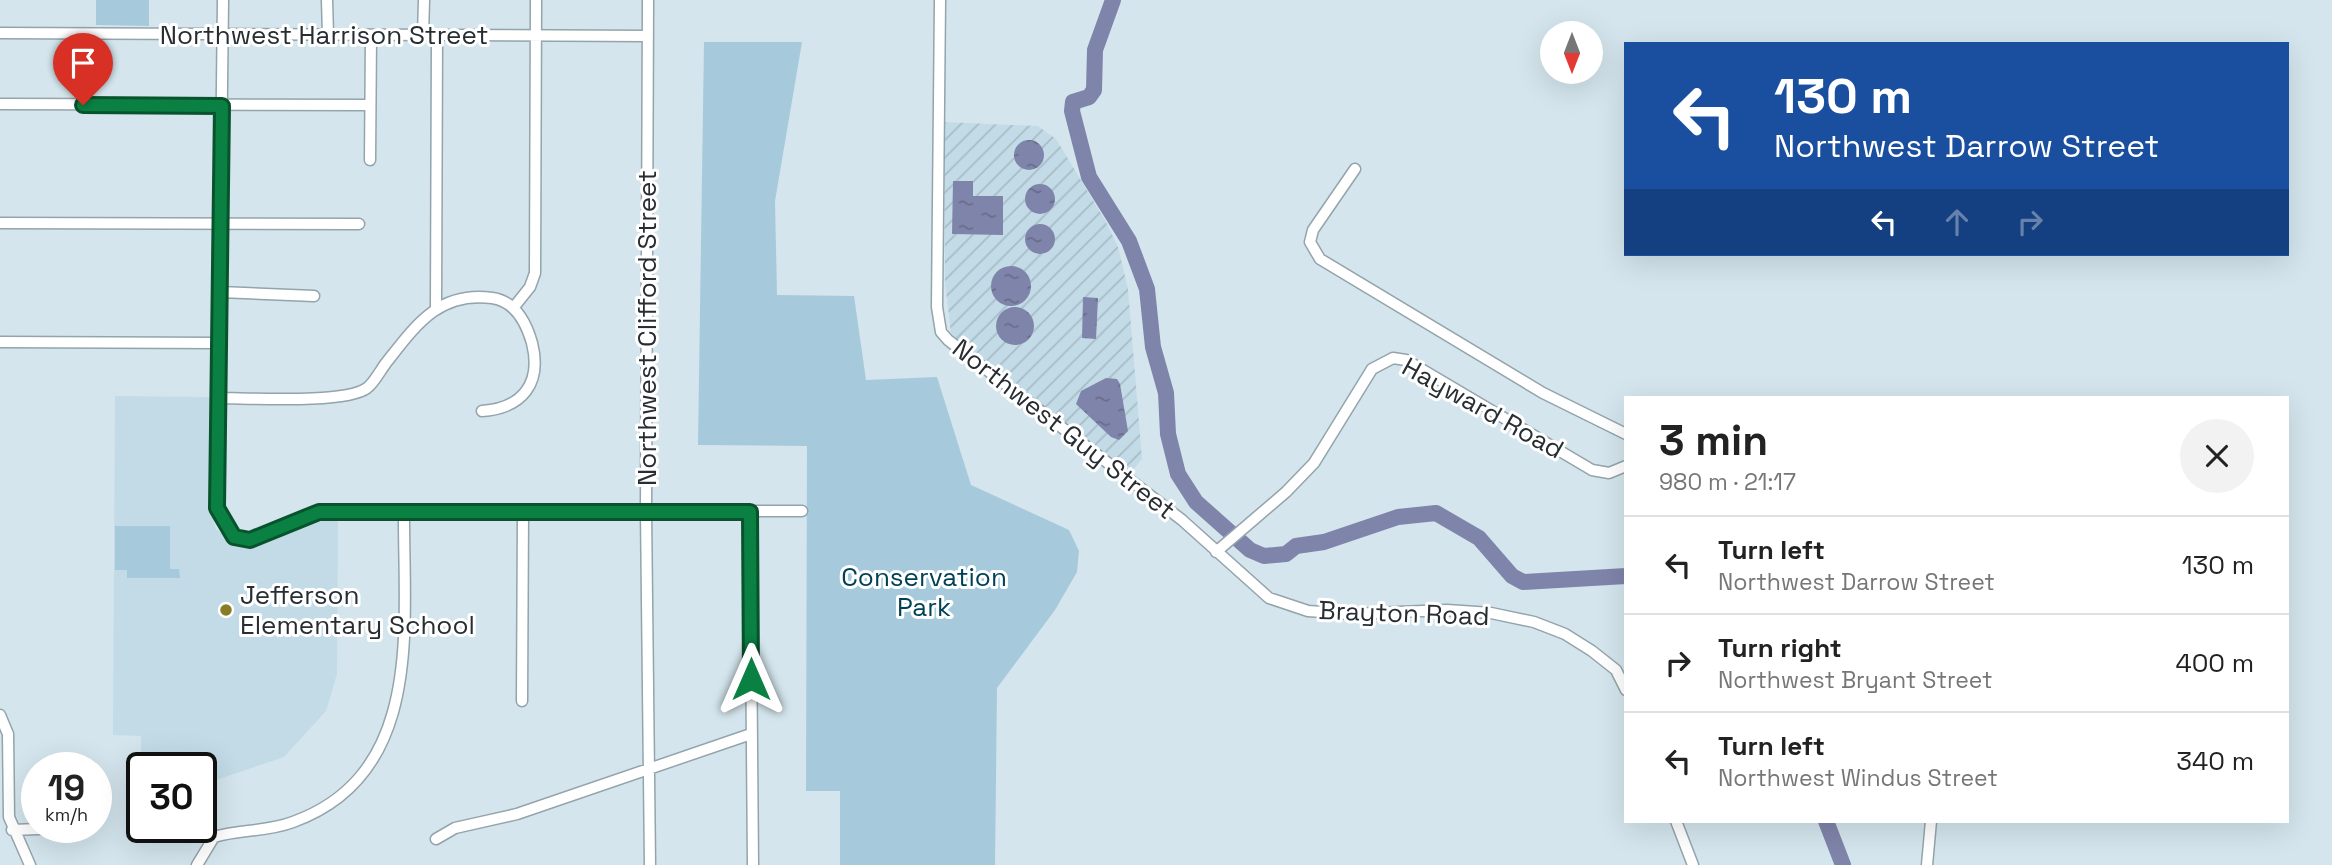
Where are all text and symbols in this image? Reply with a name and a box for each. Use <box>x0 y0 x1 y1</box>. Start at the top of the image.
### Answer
street label: Northwest Harrison Street <box>160 18 488 52</box>
north arrow <box>1540 21 1603 84</box>
map controls <box>1540 21 1603 84</box>
pin <box>53 33 113 105</box>
icon: arrive <box>64 44 102 82</box>
text: 130 m <box>1774 65 1912 127</box>
icon: left <box>1659 70 1750 161</box>
text: Northwest Darrow Street <box>1774 126 2159 166</box>
street label: Northwest Clifford Street <box>630 170 664 486</box>
icon: left <box>1865 203 1903 241</box>
icon: ahead <box>1938 203 1976 241</box>
icon: right <box>2011 203 2049 241</box>
street label: Northwest Guy Street <box>946 331 1182 527</box>
street label: Hayward Road <box>1396 350 1570 466</box>
text: 3 min <box>1659 414 1768 467</box>
button: close <box>2180 419 2254 493</box>
text: 980 m · 21:17 <box>1659 467 1796 497</box>
text: Turn left <box>1718 533 1825 567</box>
icon: left <box>1659 546 1697 584</box>
text: 130 m <box>2182 548 2254 582</box>
park label: Conservation Park <box>841 560 1007 624</box>
text: Northwest Darrow Street <box>1718 567 1995 597</box>
place label: Jefferson Elementary School <box>240 578 475 642</box>
street label: Brayton Road <box>1318 593 1490 633</box>
marker: Jefferson Elementary School <box>218 602 234 618</box>
text: Turn right <box>1718 631 1842 665</box>
position arrow <box>714 642 788 716</box>
icon: right <box>1659 644 1697 682</box>
text: 400 m <box>2175 646 2254 680</box>
text: Northwest Bryant Street <box>1718 665 1993 695</box>
text: Turn left <box>1718 729 1825 763</box>
icon: left <box>1659 742 1697 780</box>
text: 340 m <box>2176 744 2254 778</box>
speed limit sign: 30 <box>126 752 217 843</box>
text: Northwest Windus Street <box>1718 763 1998 793</box>
text: 19 <box>48 766 85 810</box>
text: km/h <box>45 803 88 826</box>

